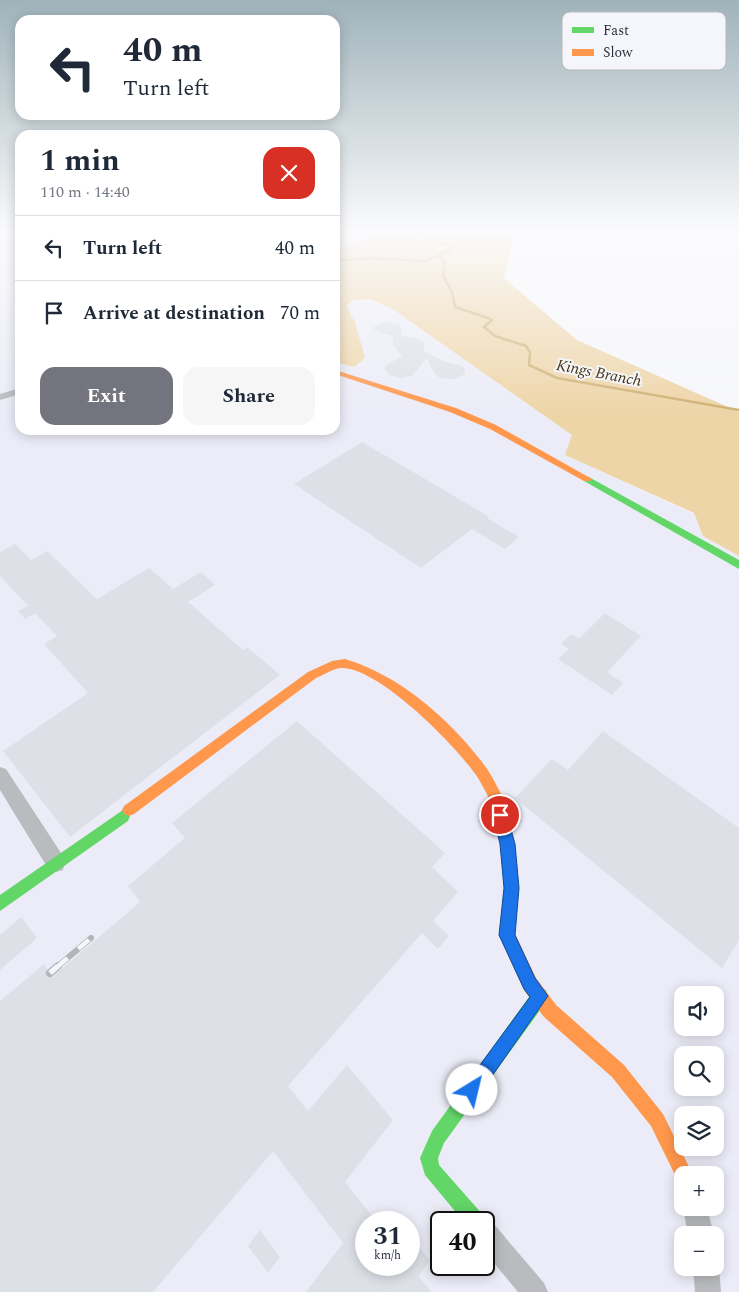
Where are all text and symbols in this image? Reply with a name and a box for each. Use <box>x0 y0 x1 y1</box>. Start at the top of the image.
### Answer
legend <box>562 12 726 70</box>
text: Fast <box>603 20 629 41</box>
text: 40 m <box>123 24 203 77</box>
icon: left <box>40 35 105 100</box>
text: Slow <box>603 42 633 63</box>
text: Turn left <box>123 72 209 105</box>
text: 1 min <box>40 138 120 184</box>
button: close <box>263 147 315 199</box>
text: 110 m · 14:40 <box>40 180 130 204</box>
icon: left <box>40 234 68 262</box>
text: Turn left <box>83 234 162 263</box>
text: 40 m <box>275 234 315 263</box>
icon: arrive <box>40 299 68 327</box>
text: Arrive at destination <box>83 299 265 328</box>
text: 70 m <box>280 299 320 328</box>
water label: Kings Branch <box>554 353 644 393</box>
button: Exit <box>40 367 173 425</box>
button: Share <box>183 367 315 425</box>
pin <box>479 794 521 836</box>
icon: arrive <box>486 801 514 829</box>
map controls <box>674 986 724 1276</box>
button: sound <box>674 986 724 1036</box>
button: search <box>674 1046 724 1096</box>
position arrow <box>445 1063 497 1115</box>
button: layers <box>674 1106 724 1156</box>
button: + <box>674 1166 724 1216</box>
speed limit sign: 40 <box>430 1211 495 1276</box>
text: 31 <box>373 1218 402 1256</box>
button: − <box>674 1226 724 1276</box>
text: km/h <box>374 1246 401 1265</box>

